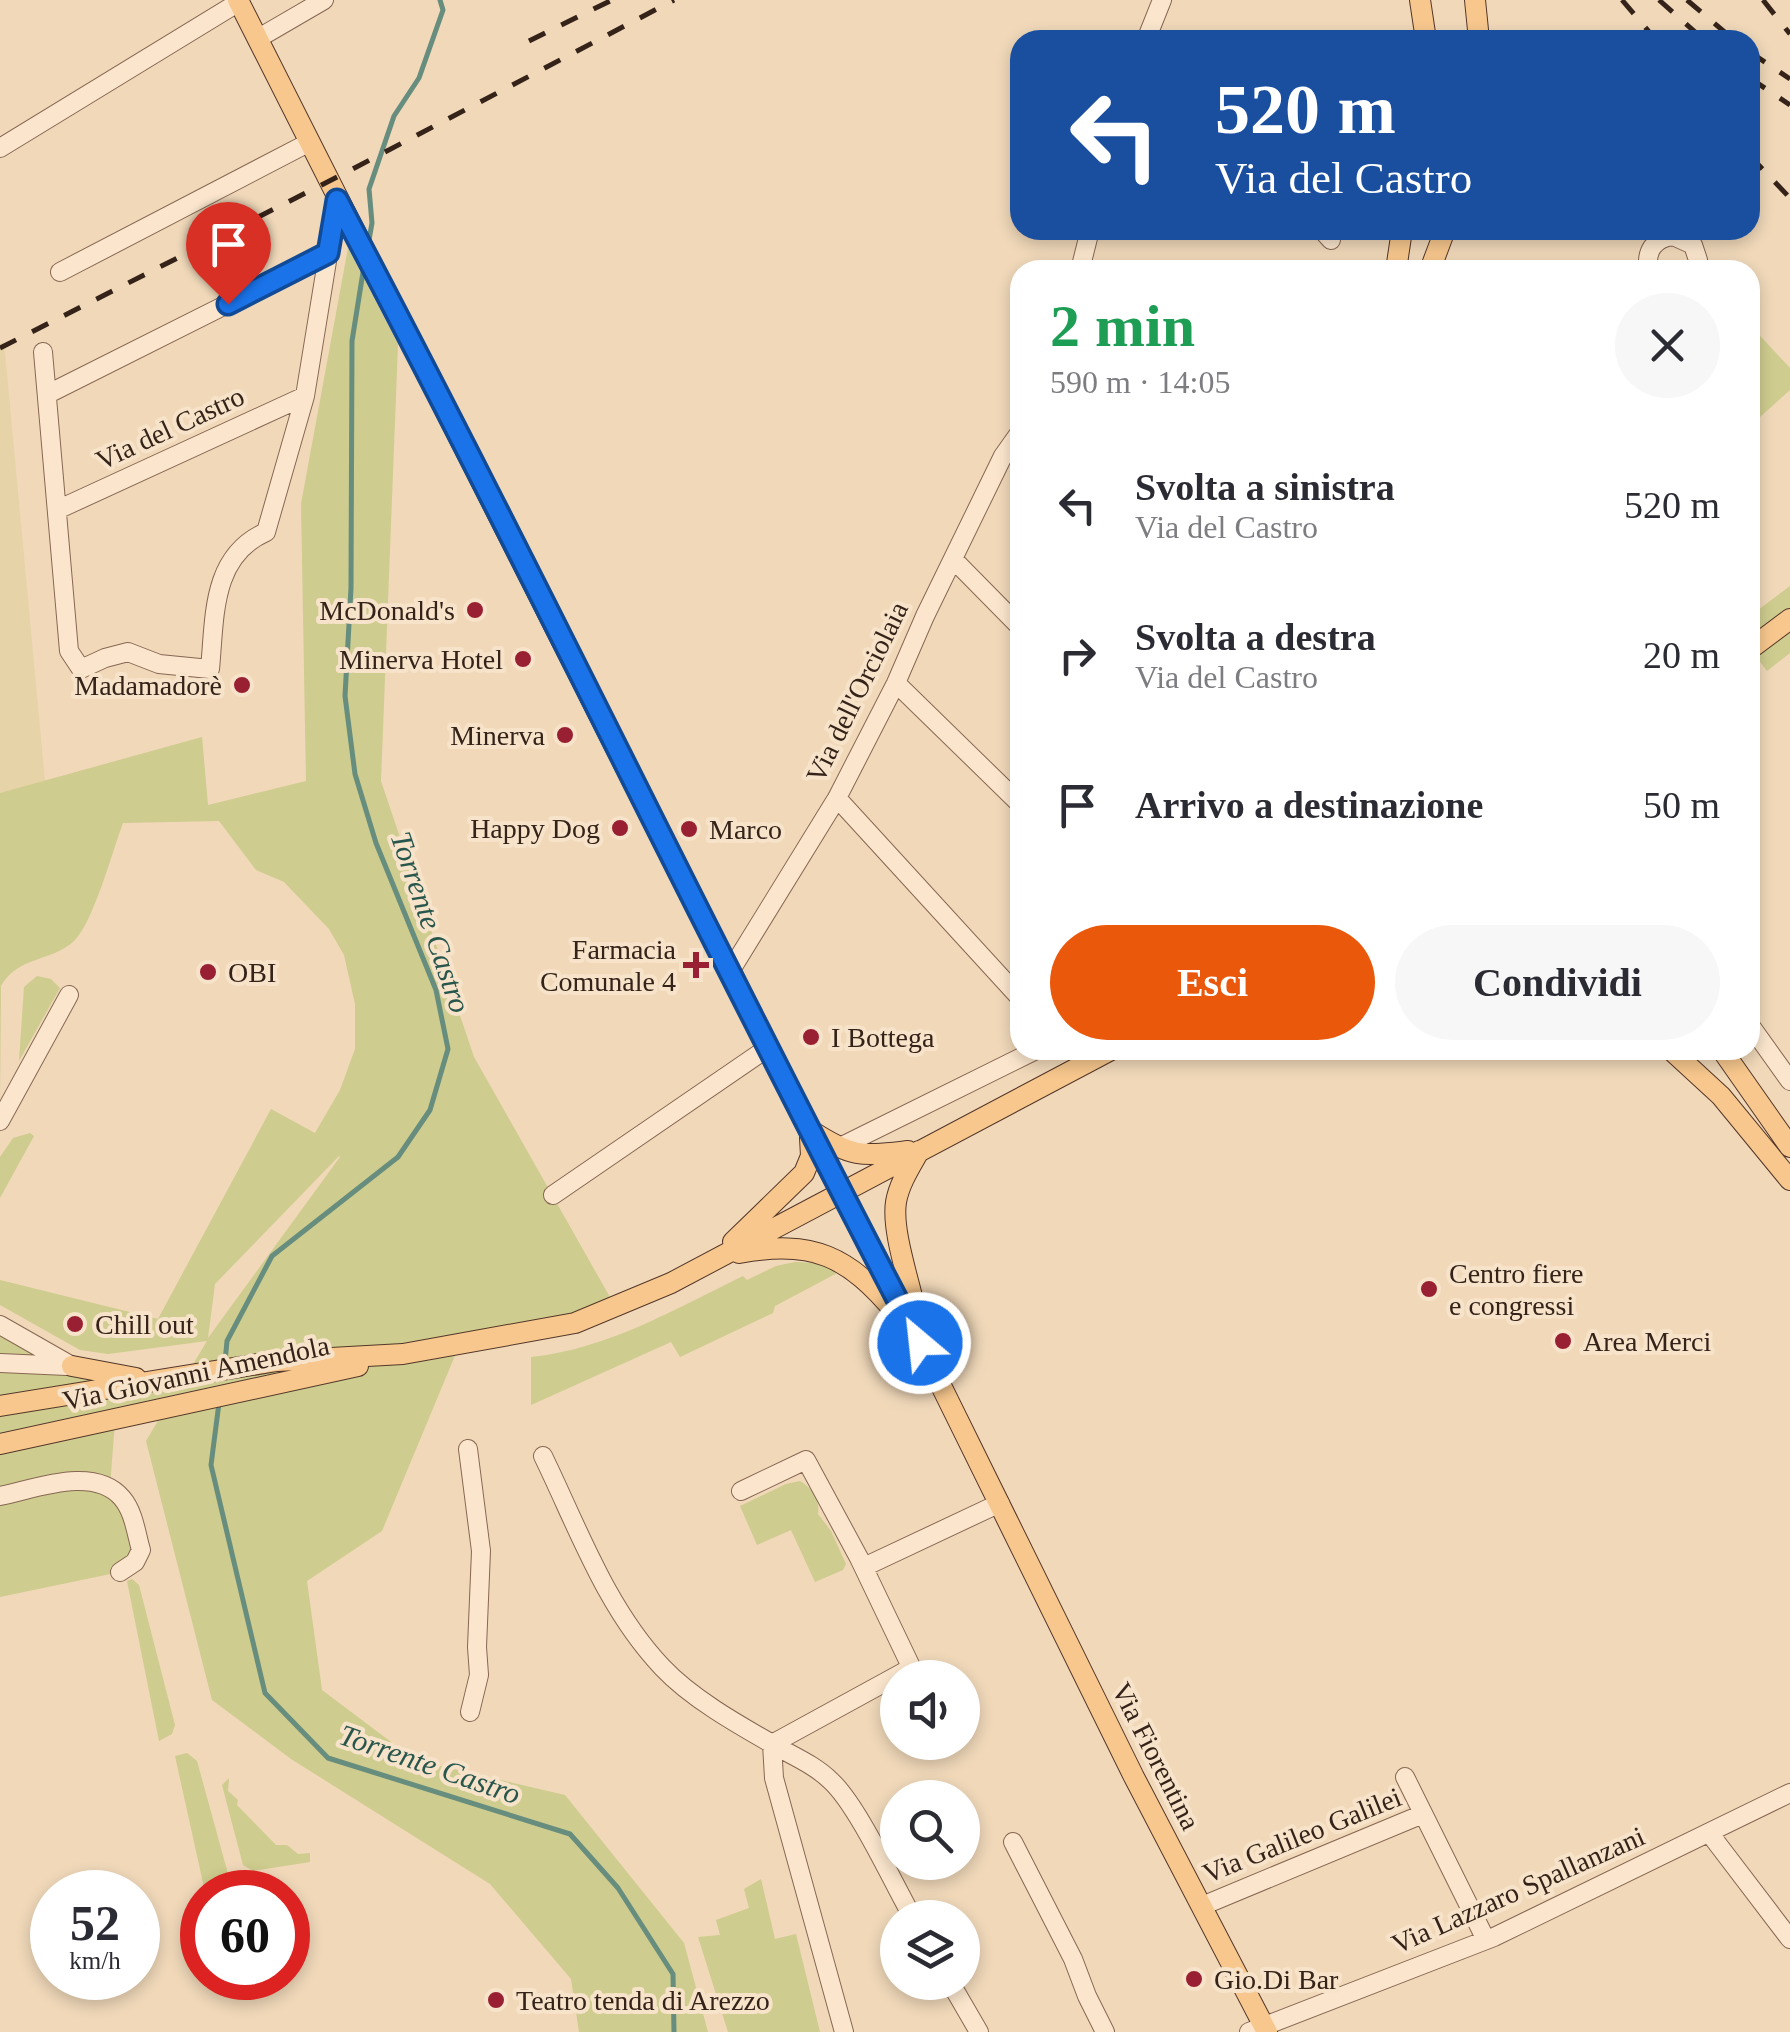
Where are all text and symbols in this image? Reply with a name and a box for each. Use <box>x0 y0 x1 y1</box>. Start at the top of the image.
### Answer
icon: left <box>1050 70 1180 200</box>
text: 520 m <box>1215 71 1396 148</box>
text: Via del Castro <box>1215 153 1472 203</box>
pin <box>186 202 271 305</box>
icon: arrive <box>201 217 256 272</box>
text: 2 min <box>1050 293 1195 359</box>
button: close <box>1615 293 1720 398</box>
text: 590 m · 14:05 <box>1050 364 1230 400</box>
street label: Via del Castro <box>91 380 249 476</box>
text: Svolta a sinistra <box>1135 466 1395 508</box>
icon: left <box>1050 478 1105 533</box>
text: 520 m <box>1624 484 1720 526</box>
text: Via del Castro <box>1135 509 1318 545</box>
place label: McDonald's <box>319 595 455 626</box>
street label: Via dell'Orciolaia <box>800 596 914 787</box>
marker: McDonald's <box>464 599 486 621</box>
text: Svolta a destra <box>1135 616 1376 658</box>
icon: right <box>1050 628 1105 683</box>
text: 20 m <box>1643 634 1720 676</box>
place label: Minerva Hotel <box>339 644 503 675</box>
marker: Minerva Hotel <box>512 648 534 670</box>
text: Via del Castro <box>1135 659 1318 695</box>
place label: Madamadorè <box>74 670 222 701</box>
marker: Madamadorè <box>231 674 253 696</box>
place label: Minerva <box>450 720 546 751</box>
marker: Minerva <box>554 724 576 746</box>
icon: arrive <box>1050 778 1105 833</box>
text: Arrivo a destinazione <box>1135 784 1483 826</box>
text: 50 m <box>1643 784 1720 826</box>
place label: Happy Dog <box>470 813 600 844</box>
place label: Marco <box>709 814 782 845</box>
marker: Happy Dog <box>609 817 631 839</box>
marker: Marco <box>678 818 700 840</box>
water label: Torrente Castro <box>385 827 477 1017</box>
button: Esci <box>1050 925 1375 1040</box>
button: Condividi <box>1395 925 1720 1040</box>
place label: Farmacia Comunale 4 <box>540 934 677 997</box>
marker: Farmacia Comunale 4 <box>685 954 707 976</box>
place label: OBI <box>228 957 276 988</box>
marker: OBI <box>197 961 219 983</box>
place label: I Bottega <box>831 1022 935 1053</box>
marker: I Bottega <box>800 1026 822 1048</box>
place label: Centro fiere e congressi <box>1449 1258 1584 1321</box>
marker: Centro fiere e congressi <box>1418 1278 1440 1300</box>
position arrow <box>868 1291 972 1395</box>
place label: Chill out <box>95 1309 194 1340</box>
marker: Chill out <box>64 1313 86 1335</box>
place label: Area Merci <box>1583 1326 1711 1357</box>
street label: Via Giovanni Amendola <box>60 1329 333 1416</box>
marker: Area Merci <box>1552 1330 1574 1352</box>
map controls <box>880 1660 980 2000</box>
button: sound <box>880 1660 980 1760</box>
street label: Via Fiorentina <box>1106 1677 1207 1835</box>
water label: Torrente Castro <box>335 1718 525 1810</box>
button: search <box>880 1780 980 1880</box>
street label: Via Galileo Galilei <box>1198 1781 1406 1889</box>
street label: Via Lazzaro Spallanzani <box>1387 1820 1649 1960</box>
speed limit sign: 60 <box>180 1870 310 2000</box>
text: 52 <box>70 1895 120 1951</box>
button: layers <box>880 1900 980 2000</box>
text: km/h <box>69 1947 121 1974</box>
place label: Gio.Di Bar <box>1214 1964 1339 1995</box>
marker: Gio.Di Bar <box>1183 1968 1205 1990</box>
place label: Teatro tenda di Arezzo <box>516 1985 770 2016</box>
marker: Teatro tenda di Arezzo <box>485 1989 507 2011</box>

